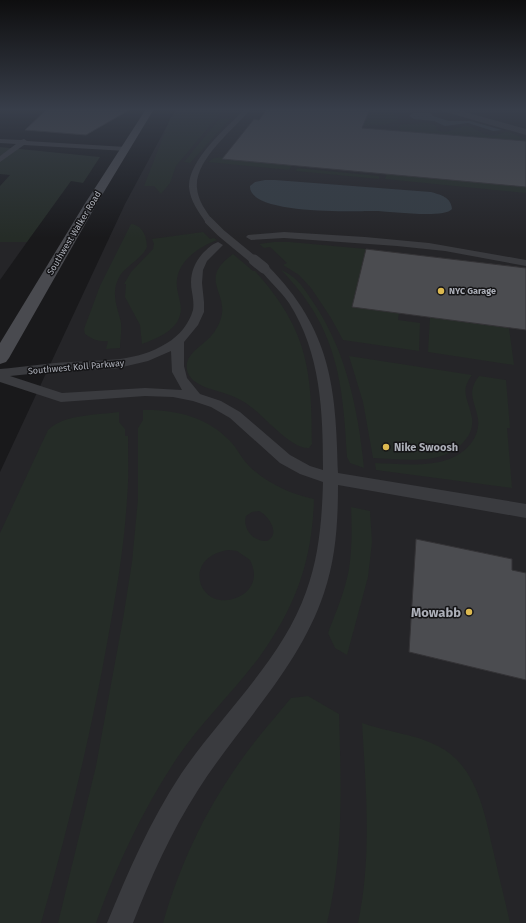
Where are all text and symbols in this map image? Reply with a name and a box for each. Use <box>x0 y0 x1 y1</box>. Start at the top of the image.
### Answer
street label: Southwest Walker Road <box>45 189 103 277</box>
marker: NYC Garage <box>436 286 446 296</box>
place label: NYC Garage <box>449 286 496 296</box>
street label: Southwest Koll Parkway <box>28 358 125 376</box>
place label: Nike Swoosh <box>394 441 458 454</box>
marker: Nike Swoosh <box>381 442 391 452</box>
place label: Mowabb <box>411 605 461 620</box>
marker: Mowabb <box>464 607 474 617</box>

